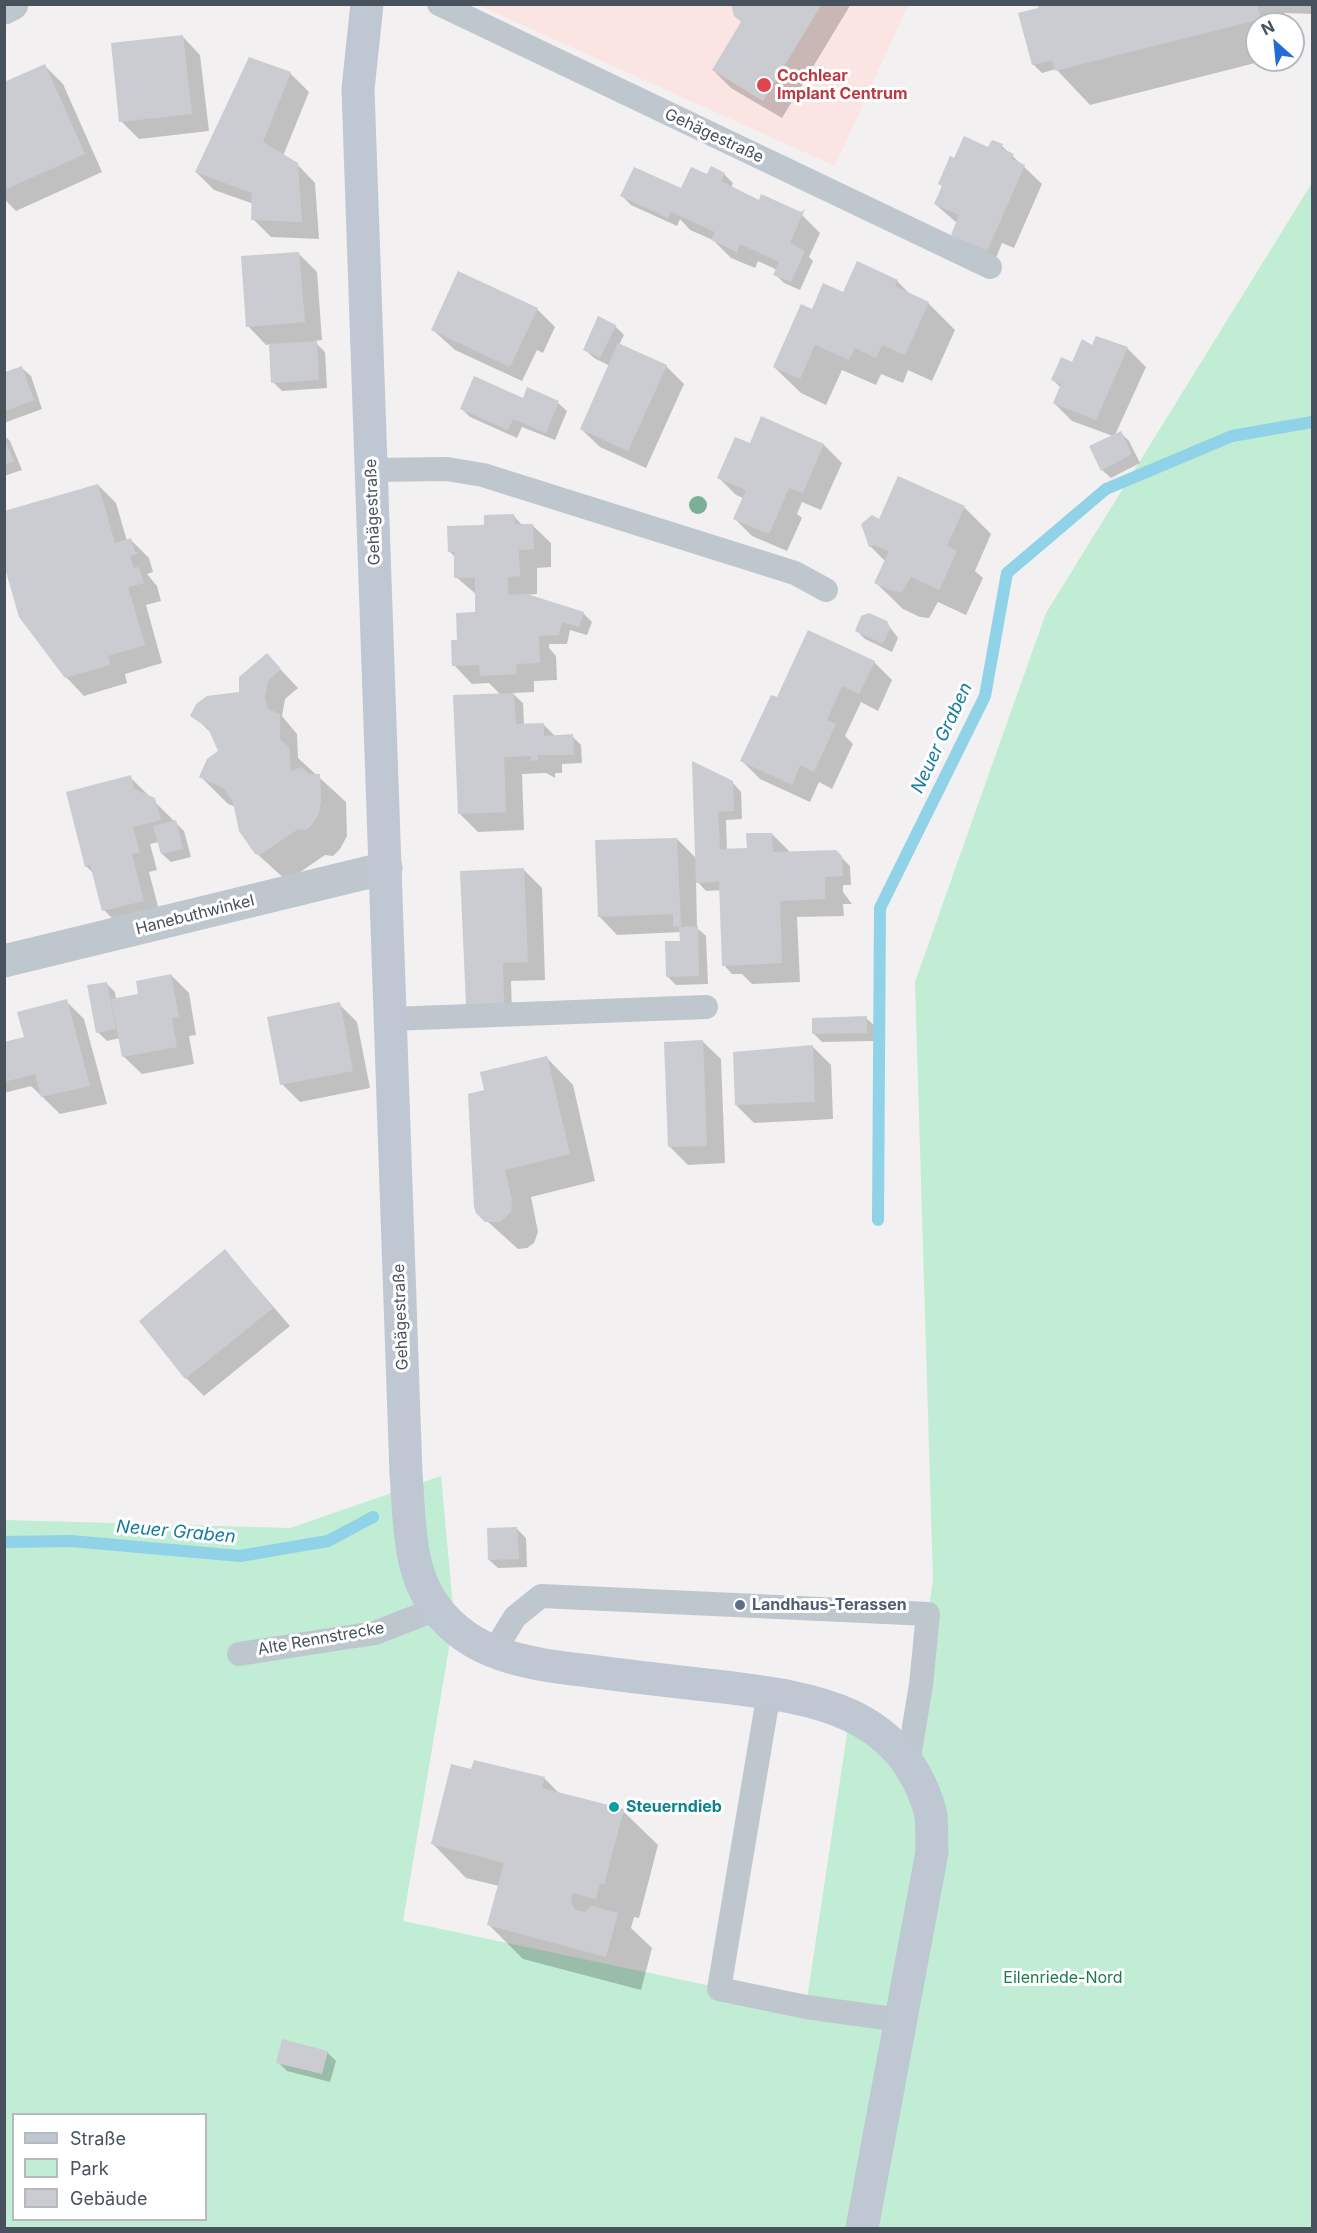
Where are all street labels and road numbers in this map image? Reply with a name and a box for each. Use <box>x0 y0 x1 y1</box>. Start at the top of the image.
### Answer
street label: Gehägestraße <box>662 105 766 167</box>
street label: Gehägestraße <box>362 458 384 566</box>
street label: Hanebuthwinkel <box>134 891 256 939</box>
street label: Gehägestraße <box>390 1263 412 1371</box>
street label: Alte Rennstrecke <box>256 1618 386 1660</box>

